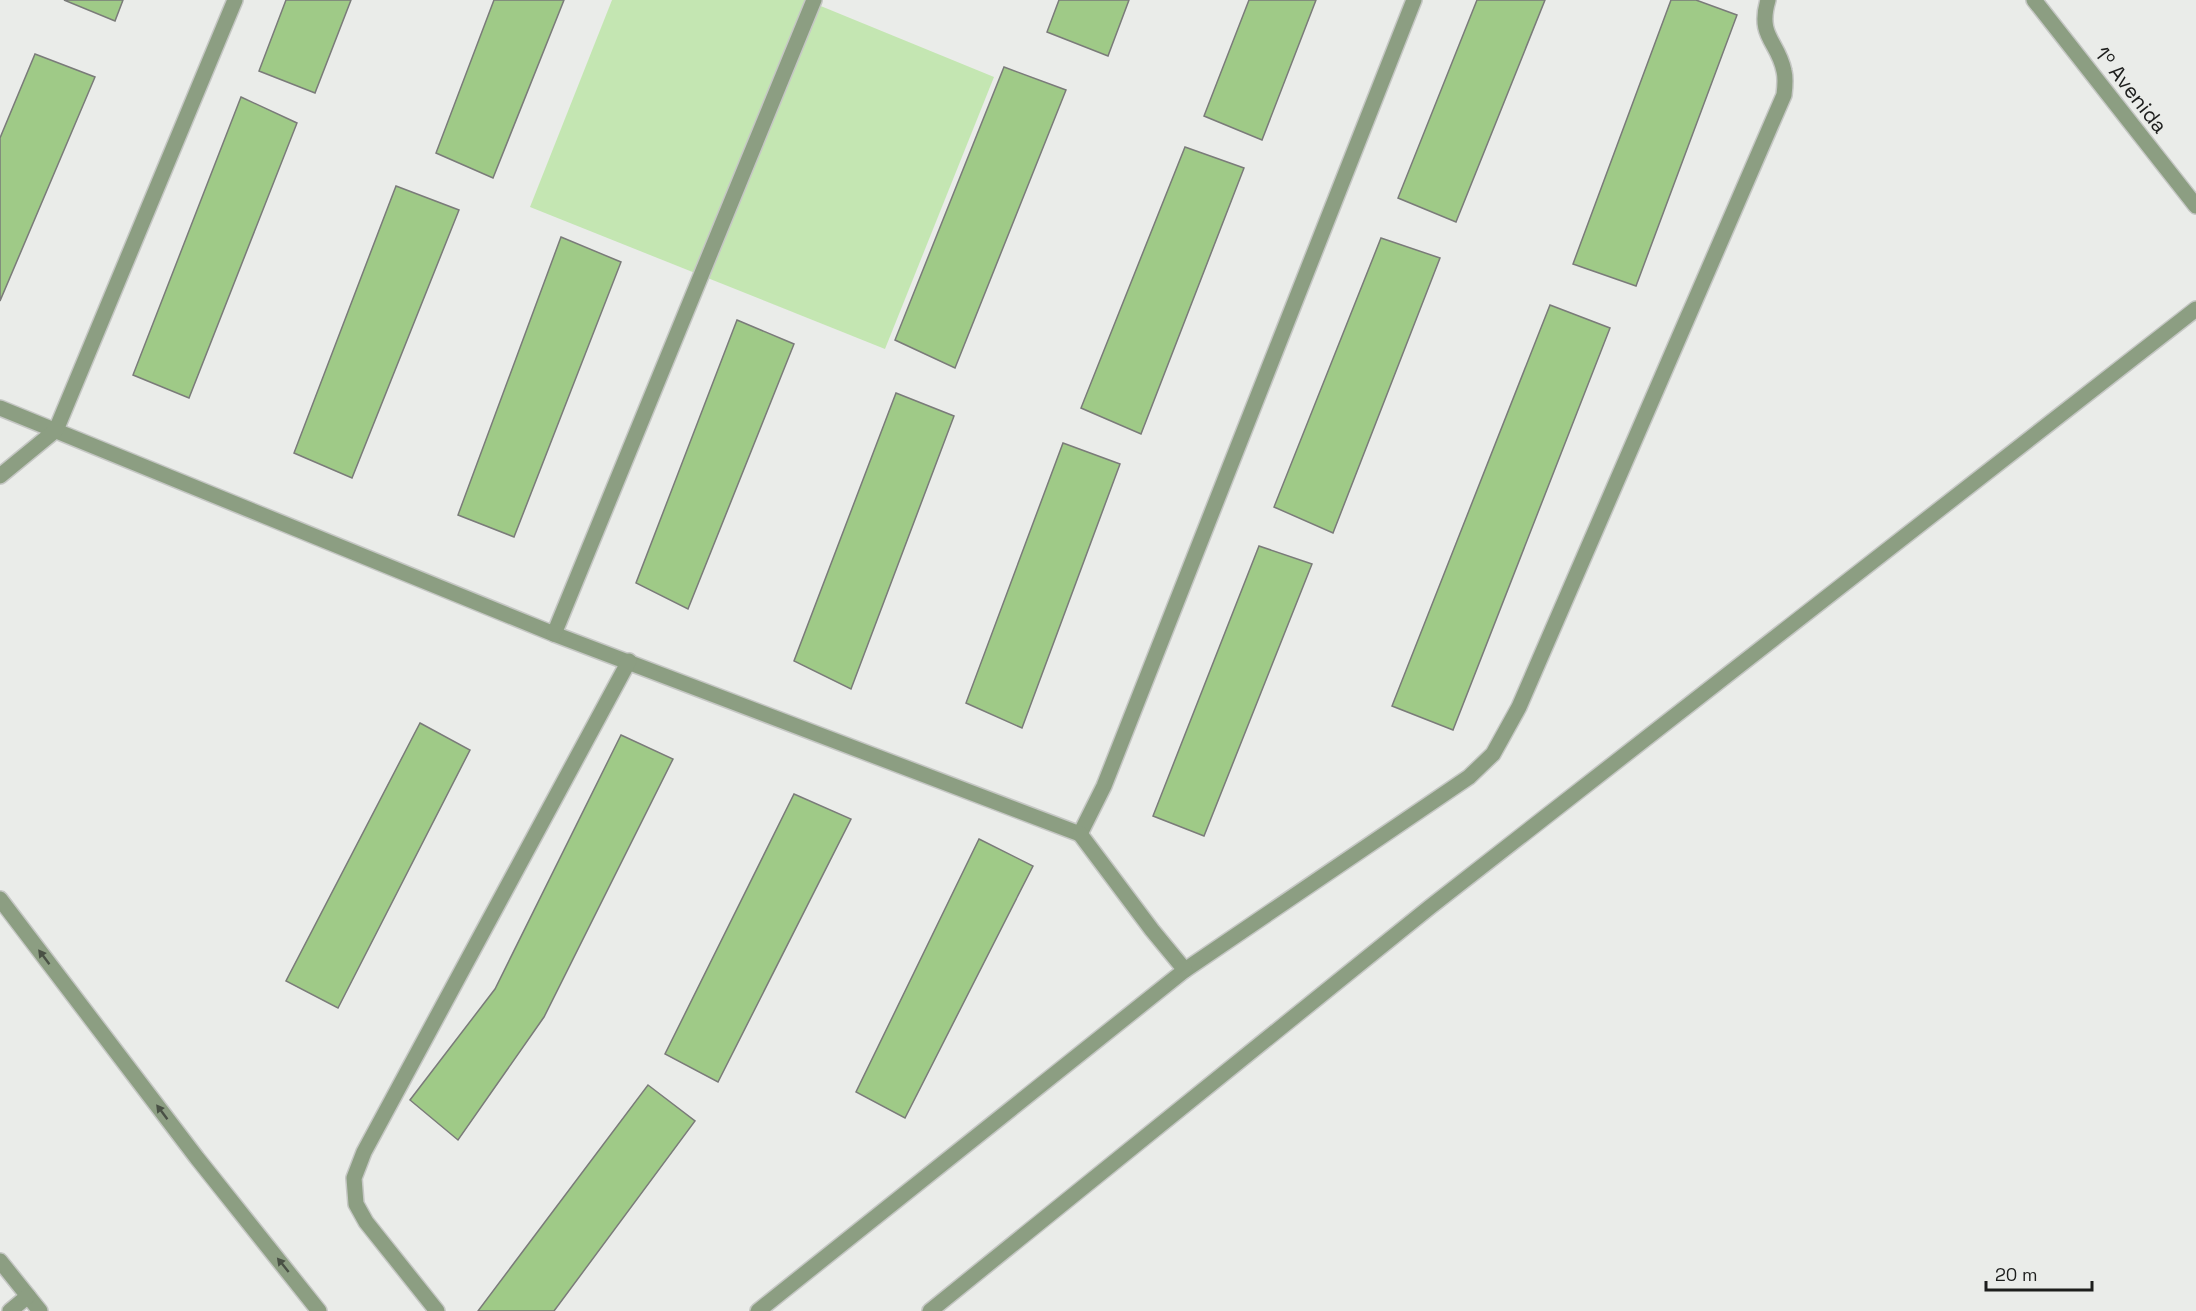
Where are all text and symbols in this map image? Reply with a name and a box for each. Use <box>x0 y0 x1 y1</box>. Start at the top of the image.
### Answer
street label: 1º Avenida <box>2089 41 2174 139</box>
one-way arrow <box>38 949 50 965</box>
one-way arrow <box>156 1105 168 1120</box>
scale bar <box>1986 1254 2092 1292</box>
one-way arrow <box>277 1258 289 1273</box>
text: 20 m <box>1995 1263 2038 1286</box>

